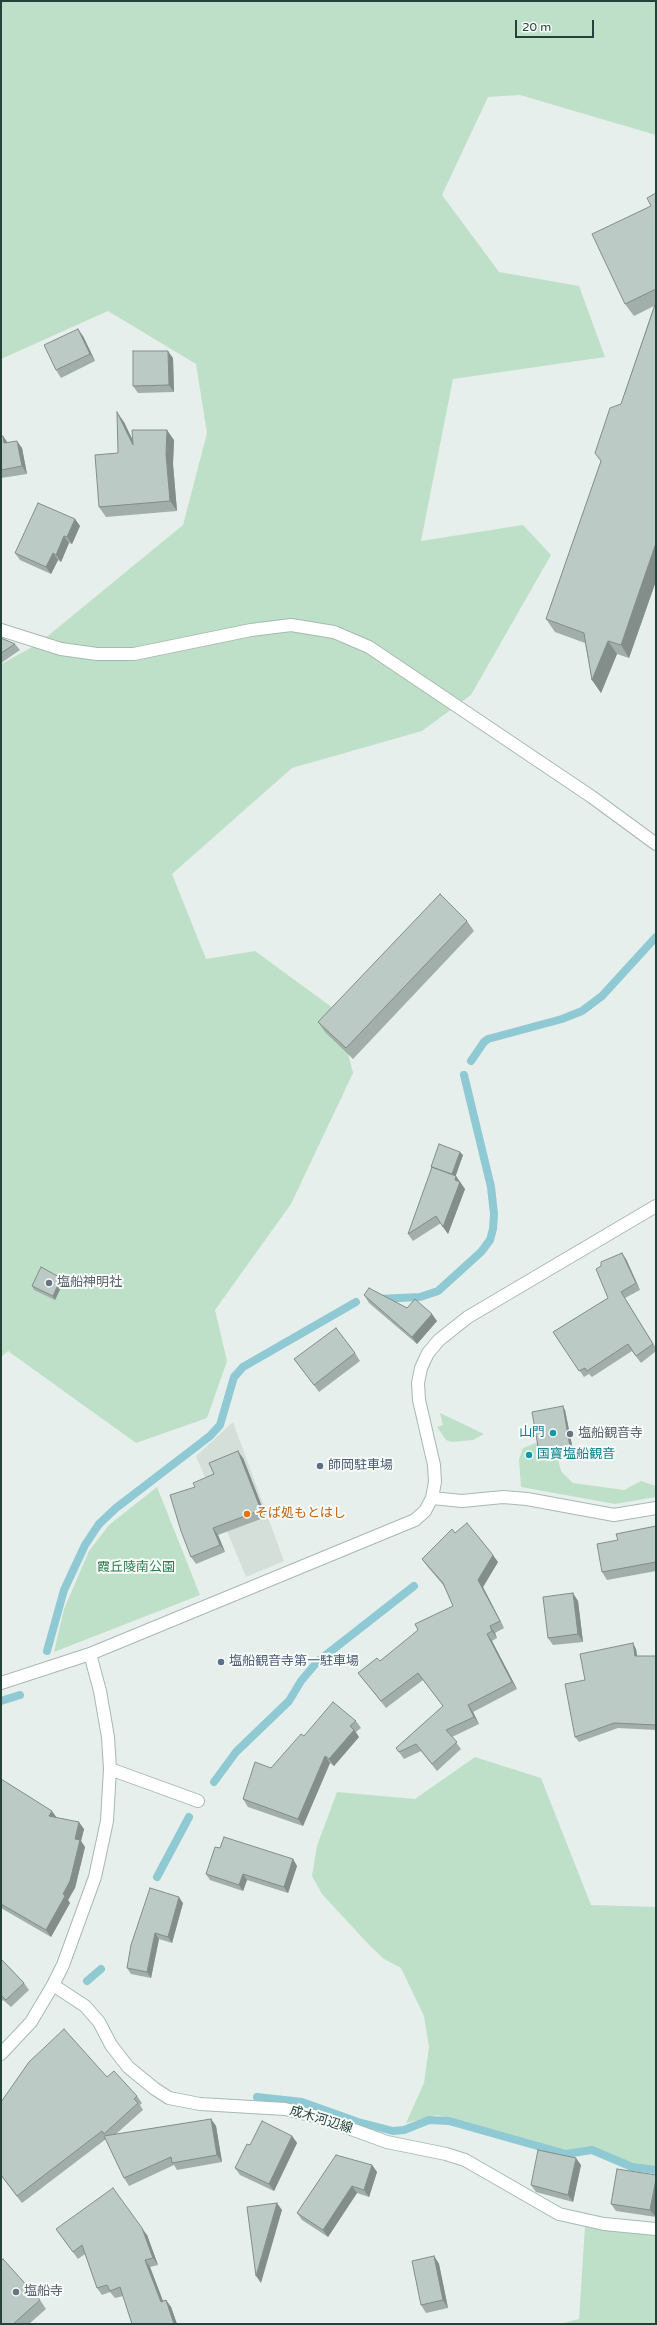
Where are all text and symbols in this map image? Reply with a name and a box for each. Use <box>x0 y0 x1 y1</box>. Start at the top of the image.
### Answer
scale bar <box>517 12 596 38</box>
text: 20 m <box>522 20 551 34</box>
place label: 塩船神明社 <box>57 1275 122 1291</box>
marker: 塩船神明社 <box>44 1278 54 1288</box>
place label: 山門 <box>519 1425 545 1441</box>
place label: 塩船観音寺 <box>578 1426 643 1442</box>
marker: 山門 <box>548 1428 558 1438</box>
marker: 塩船観音寺 <box>565 1429 575 1439</box>
place label: 国寶塩船観音 <box>537 1447 615 1463</box>
marker: 国寶塩船観音 <box>524 1450 534 1460</box>
place label: 師岡駐車場 <box>328 1458 393 1474</box>
marker: 師岡駐車場 <box>315 1461 325 1471</box>
place label: そば処もとはし <box>255 1506 346 1522</box>
marker: そば処もとはし <box>242 1509 252 1519</box>
park label: 霞丘陵南公園 <box>97 1560 175 1576</box>
place label: 塩船観音寺第一駐車場 <box>229 1654 359 1670</box>
marker: 塩船観音寺第一駐車場 <box>216 1657 226 1667</box>
street label: 成木河辺線 <box>288 2103 354 2137</box>
place label: 塩船寺 <box>24 2284 63 2300</box>
marker: 塩船寺 <box>11 2287 21 2297</box>

